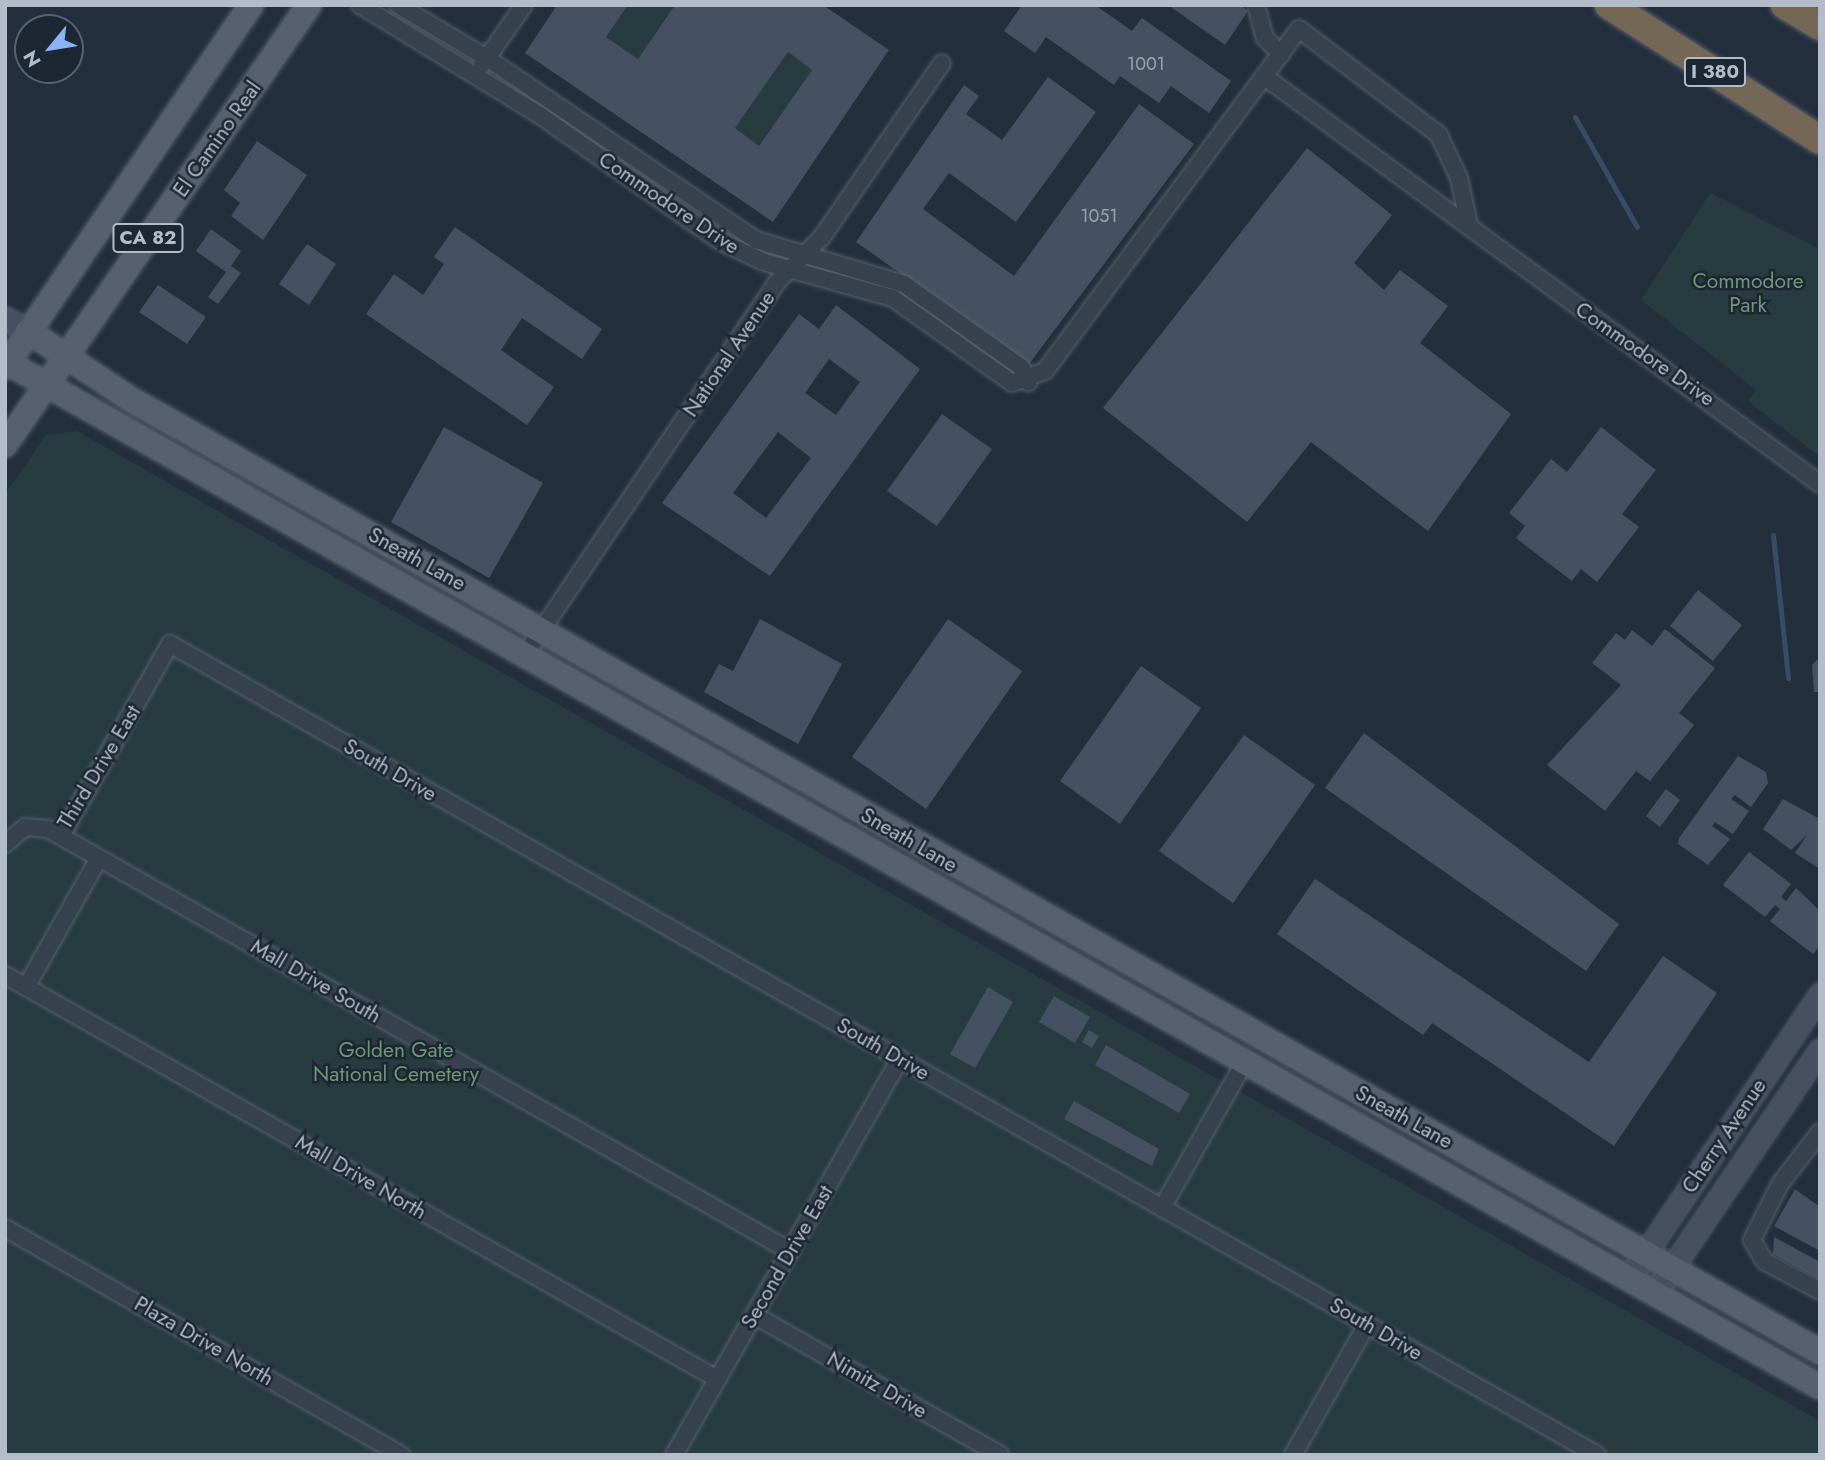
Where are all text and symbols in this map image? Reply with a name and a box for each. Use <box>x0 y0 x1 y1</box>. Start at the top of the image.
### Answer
north arrow <box>14 14 84 84</box>
text: N <box>17 45 48 72</box>
house number: 1001 <box>1127 53 1165 75</box>
road number: I 380 <box>1684 57 1746 88</box>
street label: El Camino Real <box>168 76 266 202</box>
street label: Commodore Drive <box>594 147 744 259</box>
house number: 1051 <box>1080 205 1118 227</box>
road number: CA 82 <box>111 222 185 254</box>
park label: Commodore Park <box>1692 268 1804 318</box>
street label: National Avenue <box>678 286 780 422</box>
street label: Commodore Drive <box>1571 297 1719 411</box>
street label: Sneath Lane <box>364 522 470 596</box>
street label: Third Drive East <box>52 701 146 833</box>
street label: South Drive <box>339 733 441 807</box>
street label: Sneath Lane <box>856 802 962 878</box>
street label: Mall Drive South <box>246 934 386 1028</box>
street label: South Drive <box>832 1012 934 1086</box>
park label: Golden Gate National Cemetery <box>313 1037 479 1087</box>
street label: Cherry Avenue <box>1677 1074 1771 1198</box>
street label: Sneath Lane <box>1351 1080 1457 1154</box>
street label: Mall Drive North <box>291 1129 431 1225</box>
street label: Second Drive East <box>736 1181 838 1333</box>
street label: Plaza Drive North <box>130 1291 278 1391</box>
street label: South Drive <box>1325 1292 1427 1366</box>
street label: Nimitz Drive <box>823 1346 931 1424</box>

